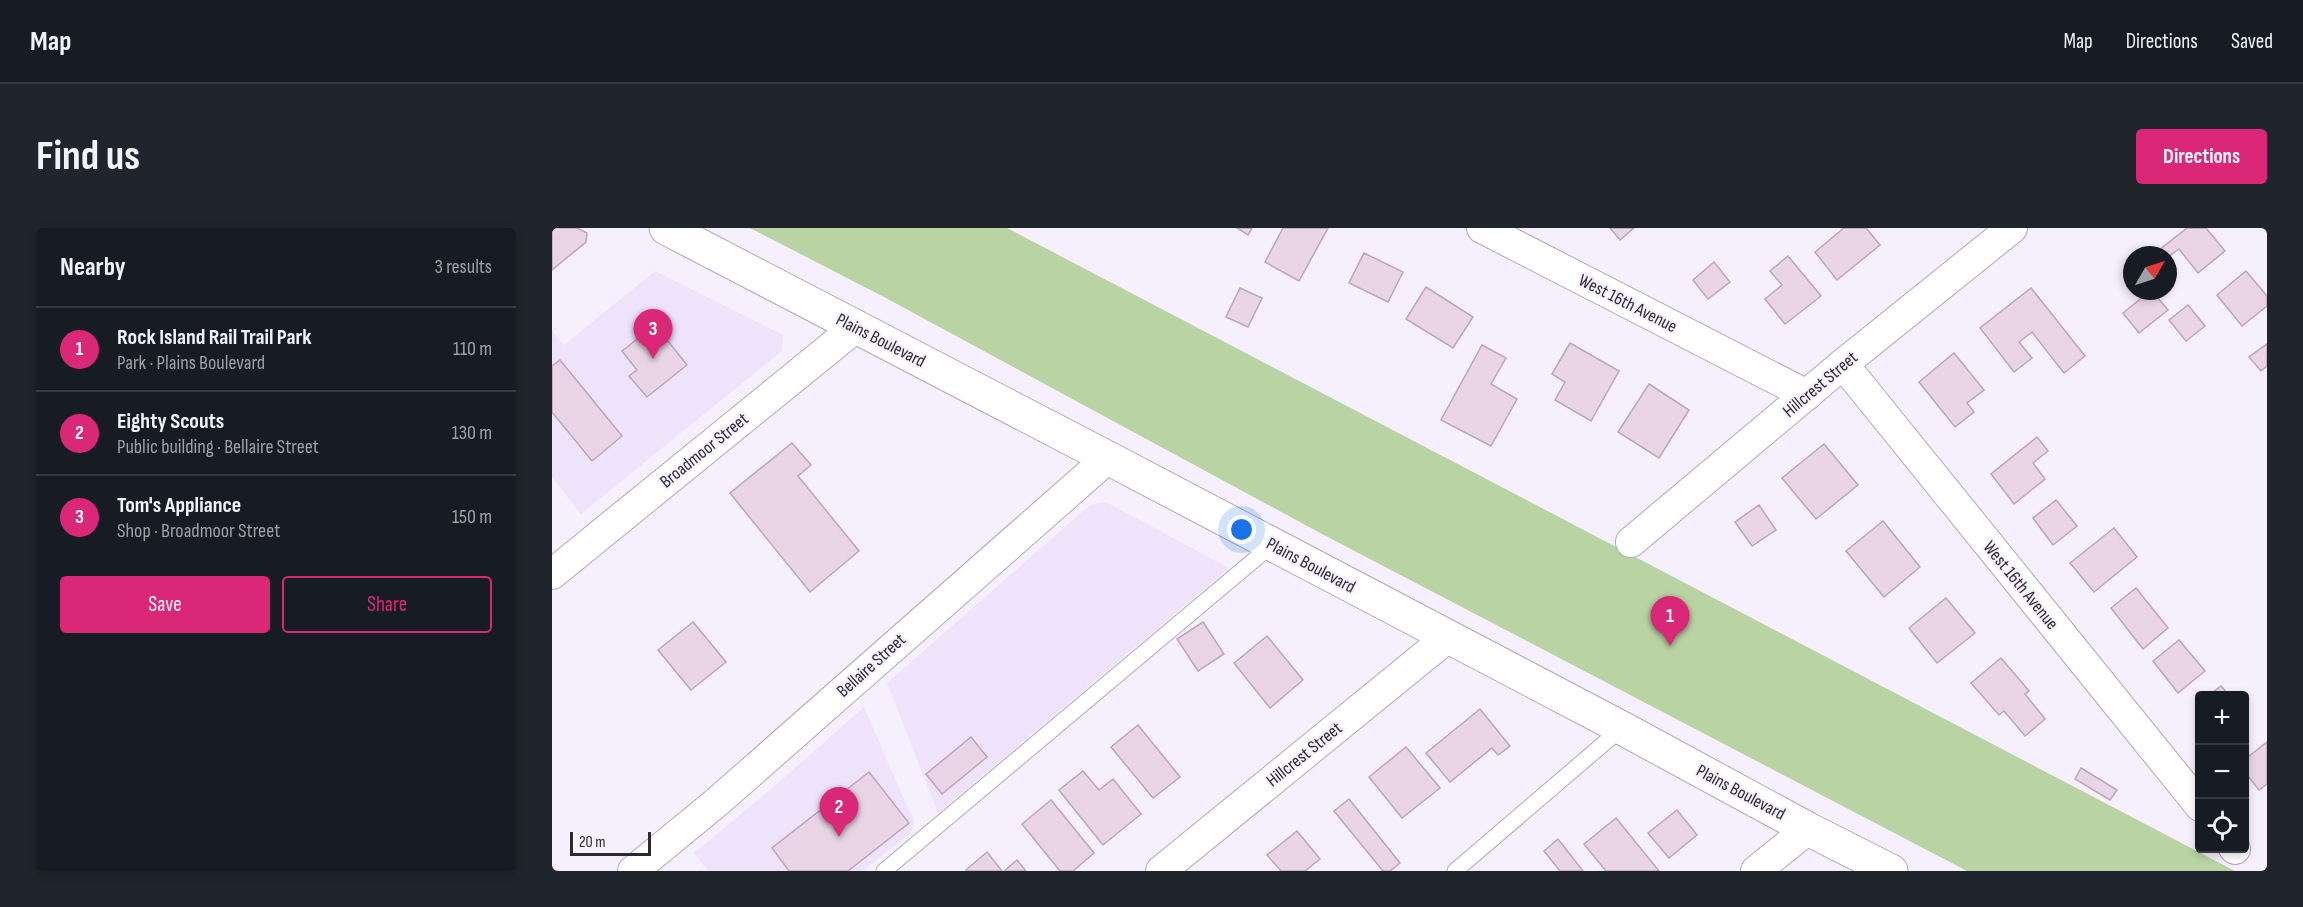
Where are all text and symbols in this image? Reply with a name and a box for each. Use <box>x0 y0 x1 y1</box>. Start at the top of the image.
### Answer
text: Map <box>30 25 71 58</box>
text: Map <box>2063 29 2093 54</box>
text: Directions <box>2126 29 2198 54</box>
text: Saved <box>2231 29 2273 54</box>
button: Directions <box>2136 129 2267 184</box>
text: Find us <box>36 131 140 182</box>
north arrow <box>2123 246 2177 300</box>
text: Nearby <box>60 252 126 283</box>
text: 3 results <box>435 255 492 279</box>
street label: West 16th Avenue <box>1575 270 1681 337</box>
street label: Plains Boulevard <box>832 309 929 372</box>
pin: 3 <box>634 310 672 359</box>
text: Rock Island Rail Trail Park <box>117 324 312 351</box>
text: 1 <box>76 337 83 361</box>
text: 110 m <box>453 337 492 361</box>
street label: Hillcrest Street <box>1779 347 1862 422</box>
text: Park · Plains Boulevard <box>117 351 265 375</box>
text: Eighty Scouts <box>117 408 224 435</box>
street label: Broadmoor Street <box>656 408 753 492</box>
text: 2 <box>75 421 84 445</box>
text: 130 m <box>452 421 492 445</box>
text: Public building · Bellaire Street <box>117 435 319 459</box>
text: Tom's Appliance <box>117 492 241 519</box>
text: 3 <box>75 505 84 529</box>
text: 150 m <box>452 505 492 529</box>
your location <box>1227 515 1256 544</box>
text: Shop · Broadmoor Street <box>117 519 280 543</box>
street label: Plains Boulevard <box>1263 533 1359 598</box>
street label: West 16th Avenue <box>1979 537 2063 634</box>
button: Save <box>60 576 270 633</box>
button: Share <box>282 576 492 633</box>
pin: 1 <box>1650 596 1690 646</box>
street label: Bellaire Street <box>833 629 910 702</box>
map controls <box>2195 691 2249 853</box>
button: + <box>2195 691 2249 745</box>
street label: Hillcrest Street <box>1262 717 1347 791</box>
button: − <box>2195 745 2249 799</box>
street label: Plains Boulevard <box>1693 760 1789 825</box>
pin: 2 <box>820 788 858 837</box>
button: locate <box>2195 799 2249 853</box>
scale bar <box>570 829 651 856</box>
text: 20 m <box>579 833 606 852</box>

